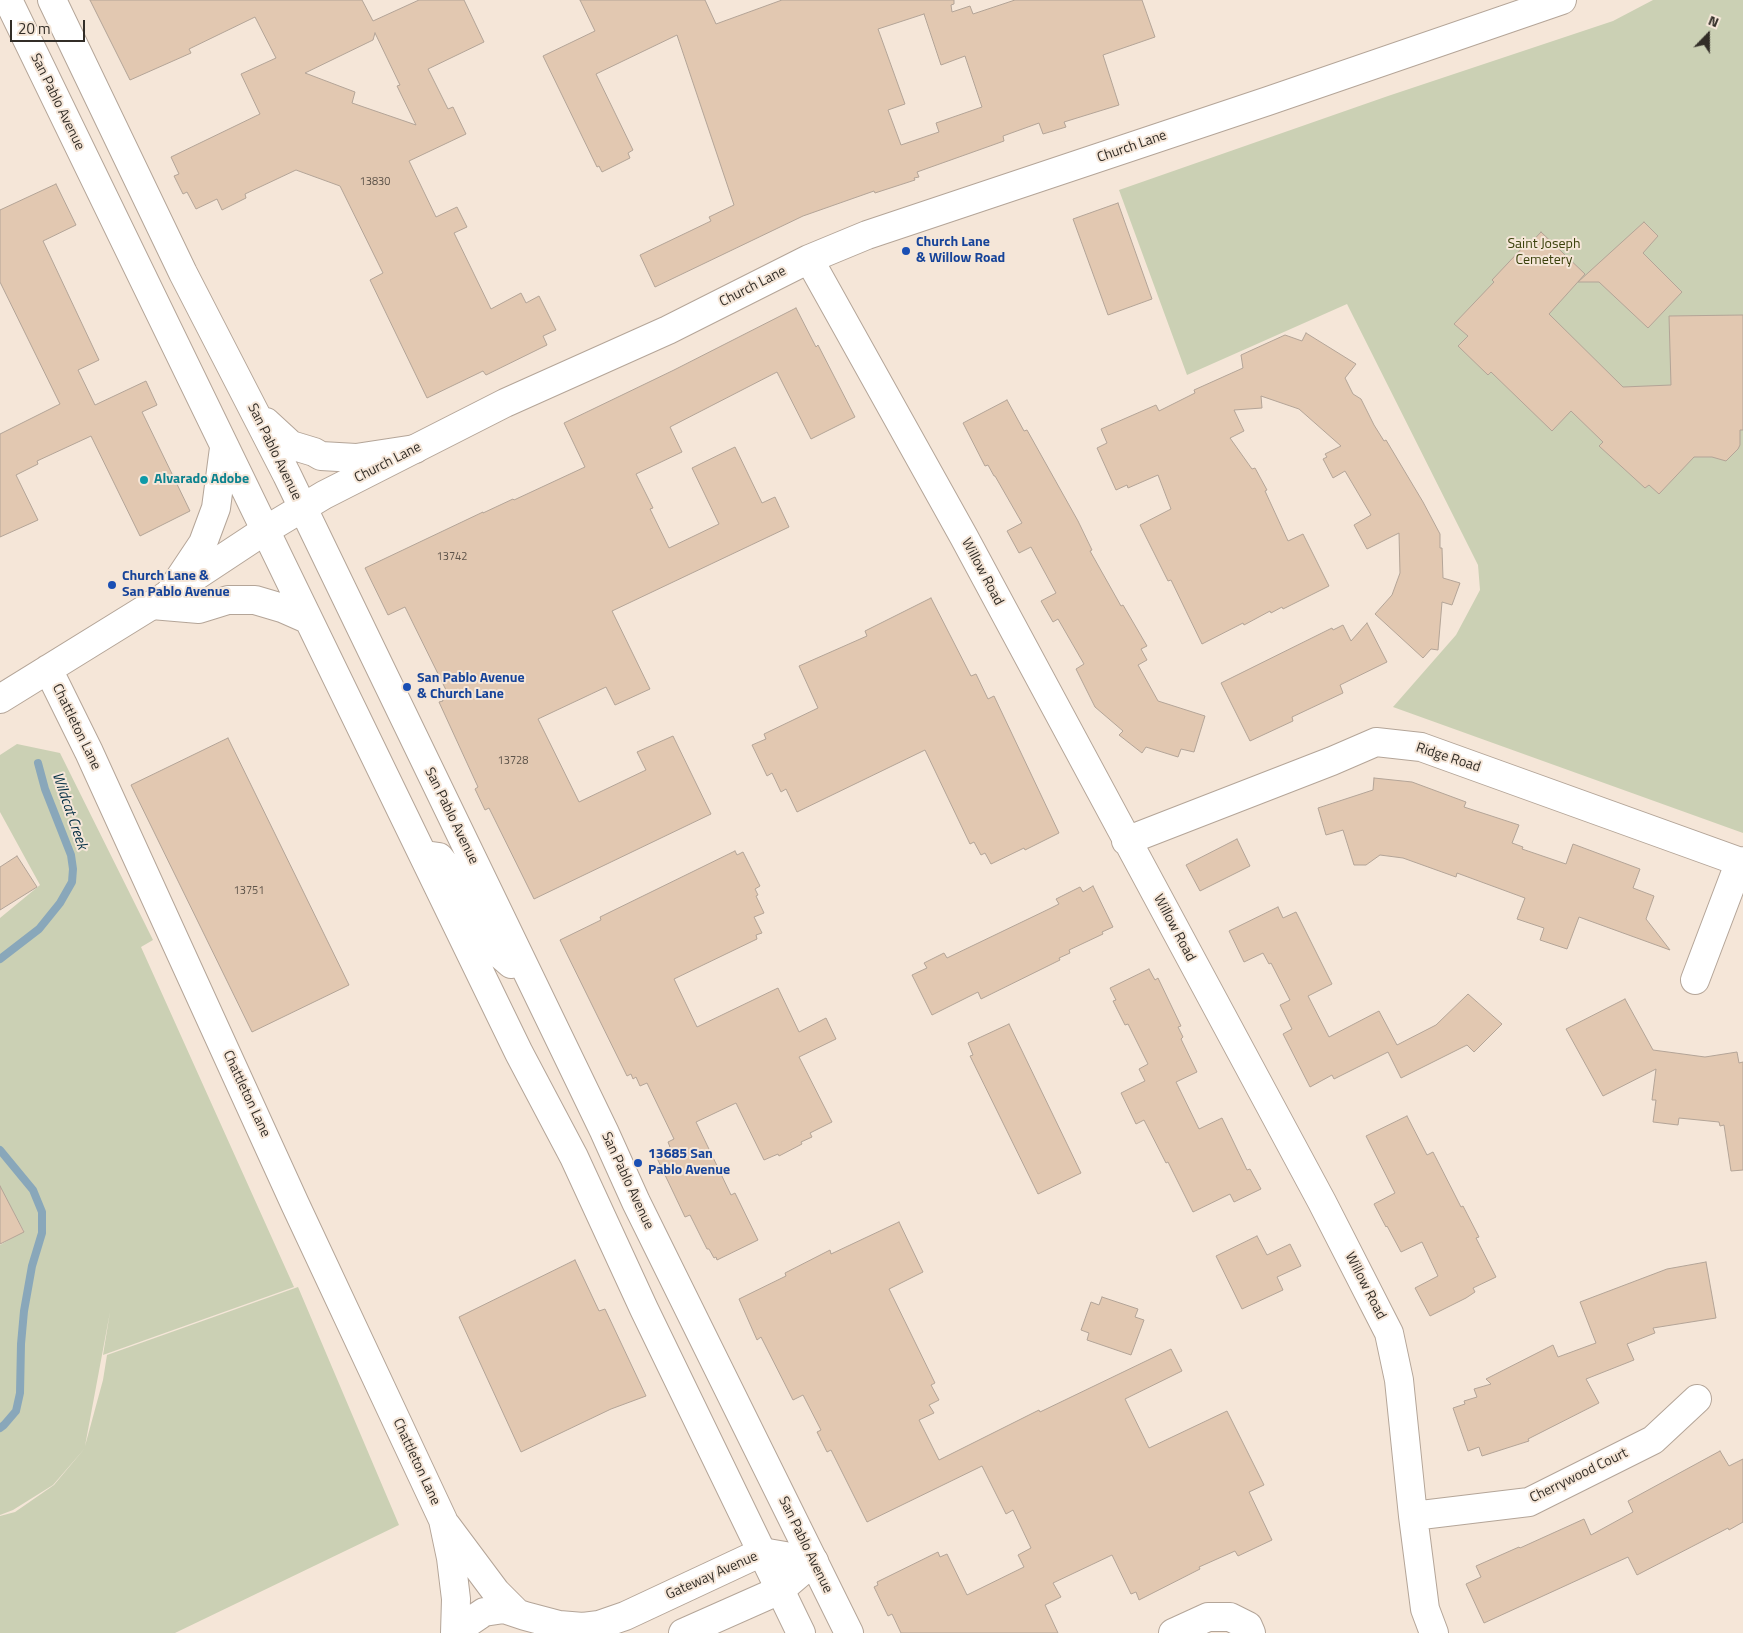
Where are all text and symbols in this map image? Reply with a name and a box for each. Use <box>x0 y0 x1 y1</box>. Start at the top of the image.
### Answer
text: N <box>1705 9 1722 32</box>
scale bar <box>12 10 88 42</box>
north arrow <box>1683 10 1733 60</box>
text: 20 m <box>18 17 51 40</box>
street label: San Pablo Avenue <box>26 51 88 153</box>
street label: Church Lane <box>1095 127 1169 167</box>
house number: 13830 <box>360 175 390 189</box>
place label: Church Lane & Willow Road <box>916 235 1005 268</box>
park label: Saint Joseph Cemetery <box>1508 237 1580 270</box>
marker: Church Lane & Willow Road <box>900 245 912 257</box>
street label: Church Lane <box>717 263 789 311</box>
street label: San Pablo Avenue <box>243 401 305 503</box>
street label: Church Lane <box>352 439 424 487</box>
place label: Alvarado Adobe <box>154 472 249 488</box>
marker: Alvarado Adobe <box>138 474 150 486</box>
street label: Willow Road <box>957 536 1007 608</box>
house number: 13742 <box>437 550 467 564</box>
place label: Church Lane & San Pablo Avenue <box>122 569 230 602</box>
marker: Church Lane & San Pablo Avenue <box>106 579 118 591</box>
place label: San Pablo Avenue & Church Lane <box>417 671 525 704</box>
street label: Chattleton Lane <box>48 681 104 773</box>
marker: San Pablo Avenue & Church Lane <box>401 681 413 693</box>
street label: Ridge Road <box>1414 740 1482 776</box>
house number: 13728 <box>498 754 528 768</box>
street label: San Pablo Avenue <box>420 765 482 867</box>
water label: Wildcat Creek <box>47 770 91 852</box>
house number: 13751 <box>234 884 264 898</box>
street label: Willow Road <box>1149 892 1199 964</box>
street label: Chattleton Lane <box>219 1048 273 1140</box>
street label: San Pablo Avenue <box>597 1130 657 1232</box>
place label: 13685 San Pablo Avenue <box>648 1147 730 1180</box>
marker: 13685 San Pablo Avenue <box>632 1157 644 1169</box>
street label: Willow Road <box>1341 1250 1389 1322</box>
street label: Chattleton Lane <box>389 1416 443 1508</box>
street label: Cherrywood Court <box>1527 1445 1631 1507</box>
street label: San Pablo Avenue <box>774 1494 836 1596</box>
street label: Gateway Avenue <box>663 1548 761 1604</box>

